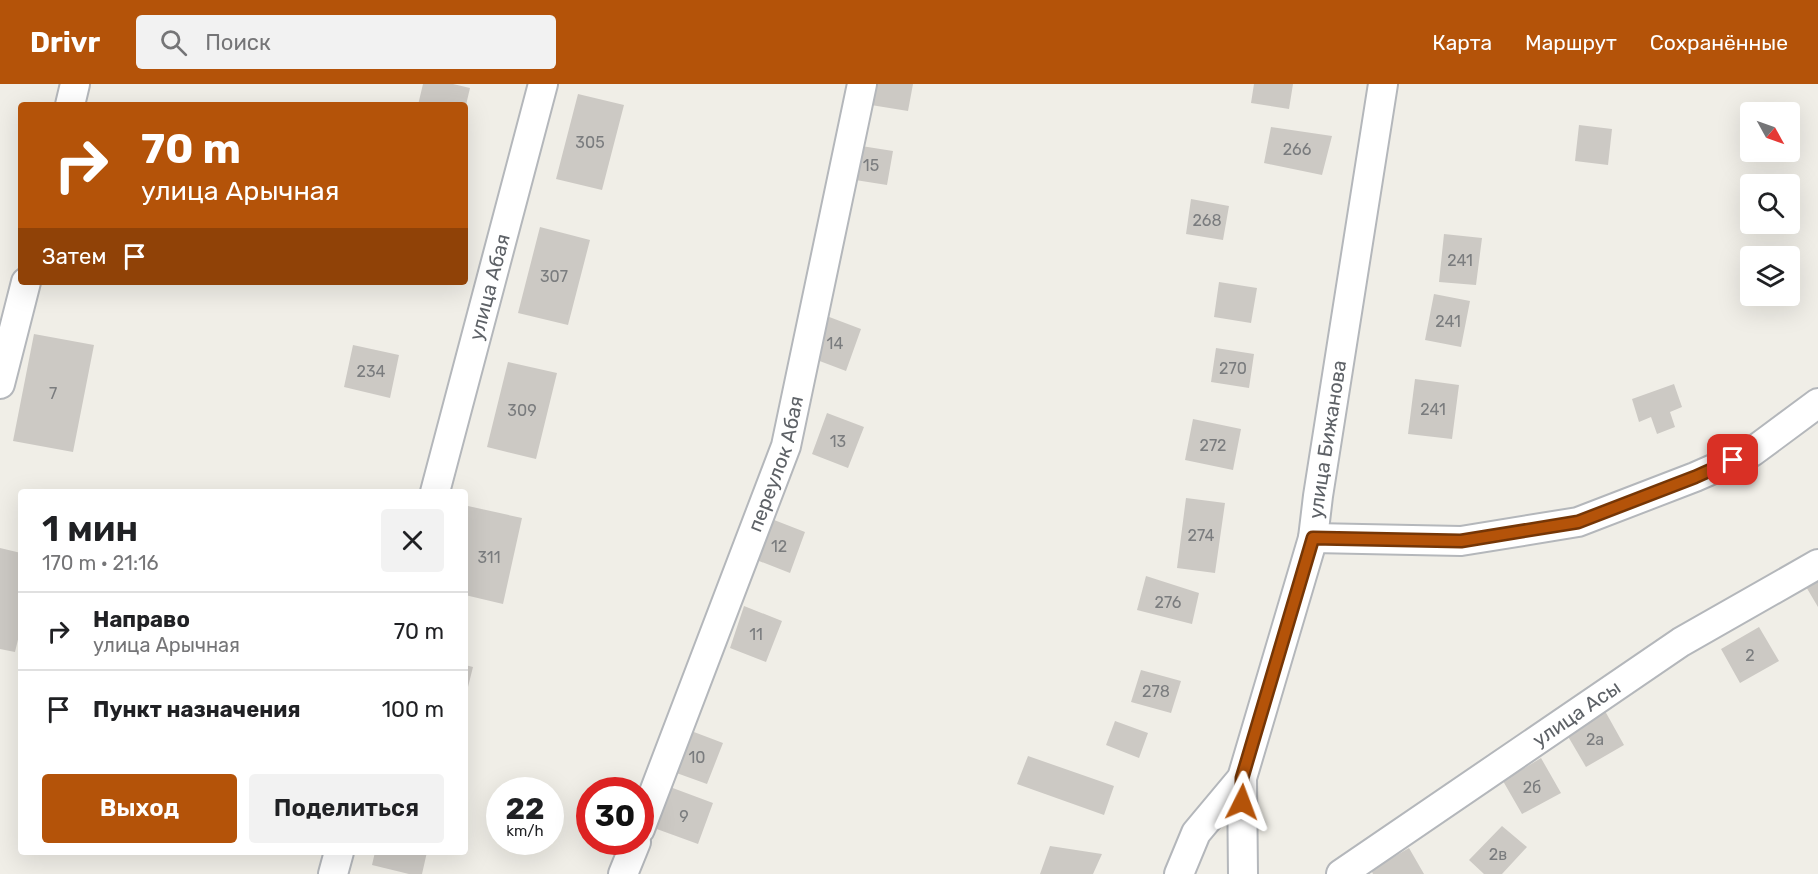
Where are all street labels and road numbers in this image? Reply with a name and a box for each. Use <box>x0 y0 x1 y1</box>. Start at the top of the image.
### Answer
street label: улица Абая <box>464 231 515 343</box>
street label: улица Бижанова <box>1303 358 1351 520</box>
street label: переулок Абая <box>742 394 808 535</box>
street label: улица Асы <box>1528 675 1625 752</box>

